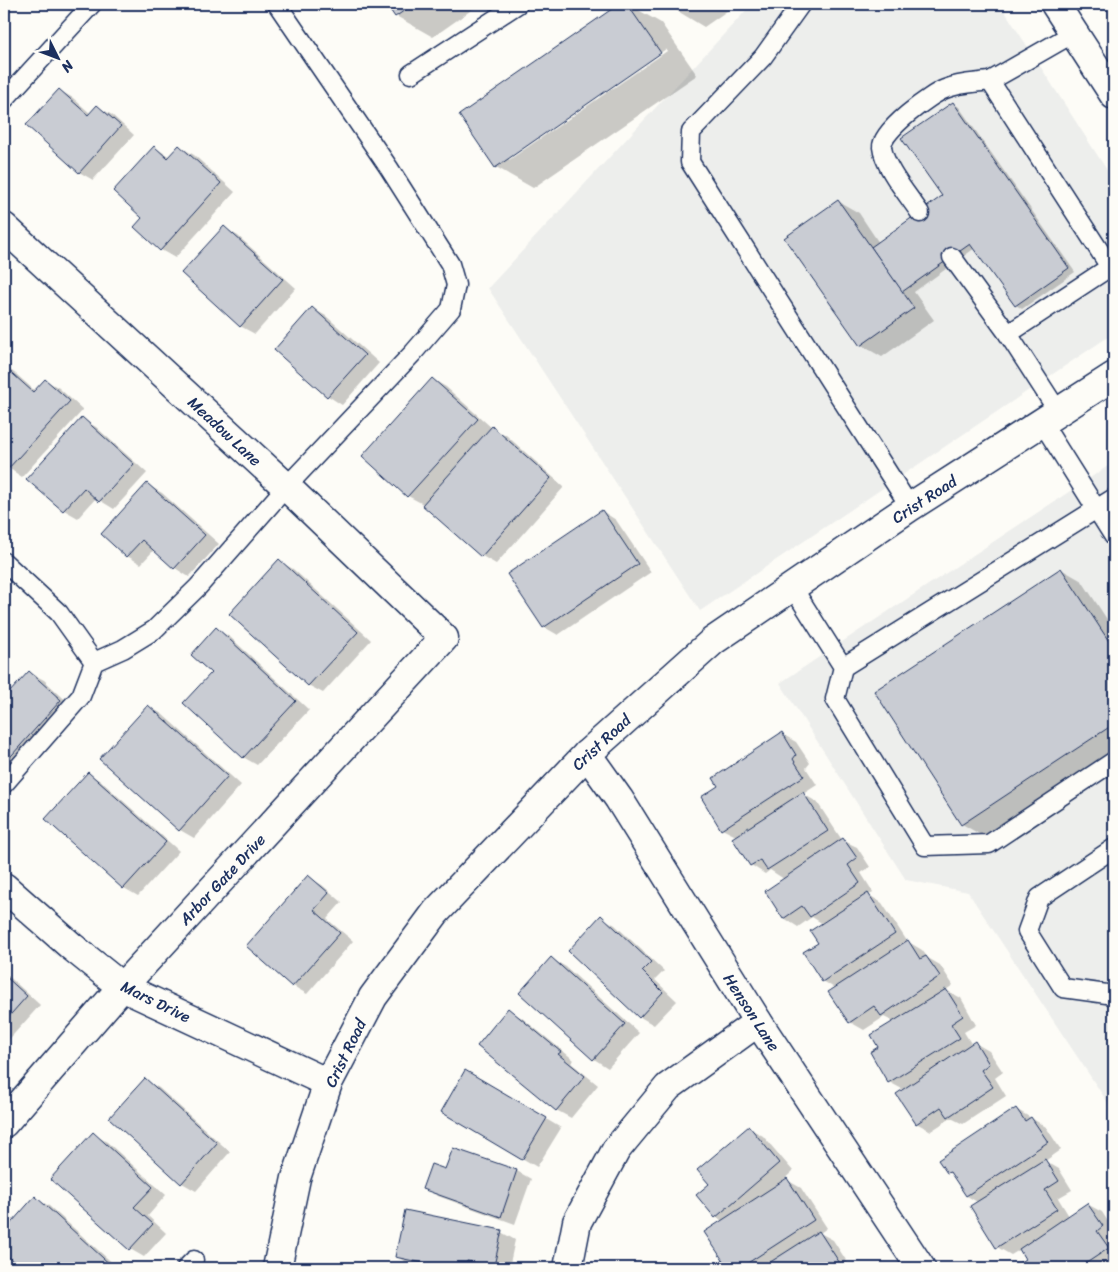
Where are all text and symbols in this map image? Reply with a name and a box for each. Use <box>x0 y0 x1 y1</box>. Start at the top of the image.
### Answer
north arrow <box>32 32 82 82</box>
text: N <box>55 54 80 79</box>
street label: Meadow Lane <box>181 389 269 474</box>
street label: Crist Road <box>886 466 964 532</box>
street label: Crist Road <box>565 706 639 778</box>
street label: Arbor Gate Drive <box>171 826 273 933</box>
street label: Henson Lane <box>715 967 788 1057</box>
street label: Mars Drive <box>116 972 196 1031</box>
street label: Crist Road <box>316 1013 375 1092</box>

